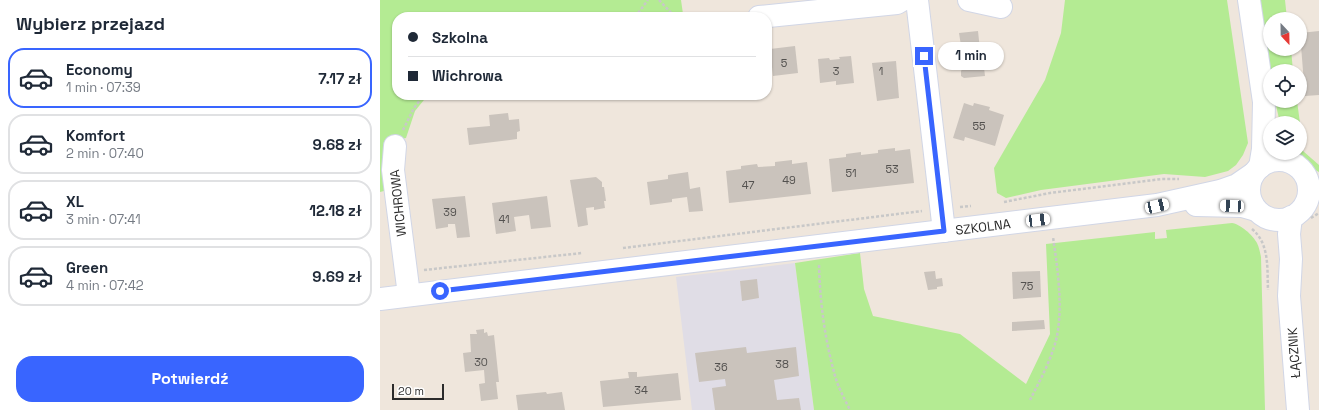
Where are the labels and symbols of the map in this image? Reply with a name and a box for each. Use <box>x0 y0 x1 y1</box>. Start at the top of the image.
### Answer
north arrow <box>1263 12 1307 56</box>
callout: 1 min <box>938 42 1004 70</box>
route end <box>915 47 933 65</box>
house number: 5 <box>781 56 788 70</box>
house number: 3 <box>833 64 840 78</box>
house number: 1 <box>879 64 883 78</box>
house number: 55 <box>972 119 986 133</box>
house number: 53 <box>885 162 899 176</box>
house number: 51 <box>845 166 857 180</box>
street label: WICHROWA <box>386 169 410 237</box>
house number: 49 <box>782 173 796 187</box>
house number: 47 <box>742 178 754 192</box>
car <box>1144 197 1170 215</box>
car <box>1220 199 1244 213</box>
house number: 39 <box>443 205 457 219</box>
house number: 41 <box>498 212 510 226</box>
car <box>1025 213 1051 227</box>
street label: SZKOLNA <box>954 215 1012 239</box>
house number: 75 <box>1021 279 1034 293</box>
route start <box>431 282 449 300</box>
street label: ŁĄCZNIK <box>1284 327 1304 379</box>
house number: 30 <box>474 355 488 369</box>
house number: 38 <box>775 357 789 371</box>
house number: 36 <box>714 360 728 374</box>
scale bar <box>392 382 444 401</box>
house number: 34 <box>634 383 648 397</box>

